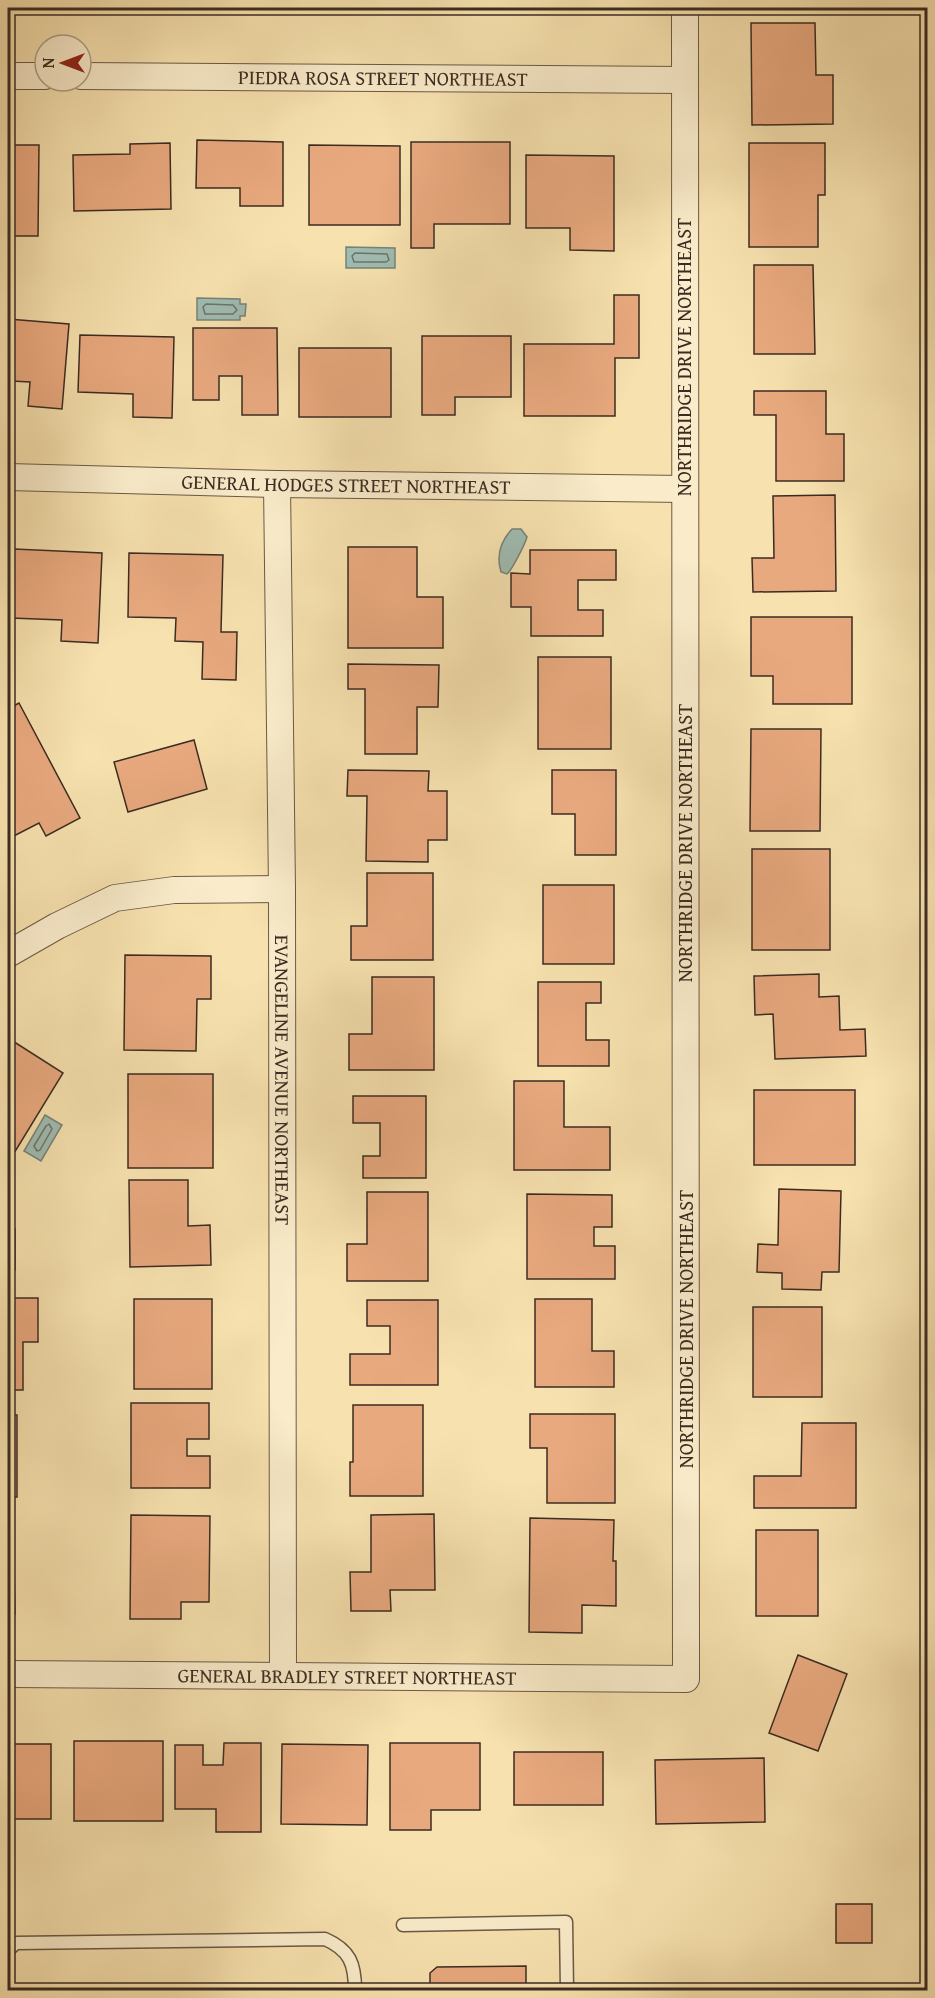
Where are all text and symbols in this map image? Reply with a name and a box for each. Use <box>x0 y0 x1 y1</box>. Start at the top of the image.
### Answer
north arrow <box>33 33 93 93</box>
text: N <box>36 57 60 68</box>
street label: PIEDRA ROSA STREET NORTHEAST <box>238 62 528 93</box>
street label: NORTHRIDGE DRIVE NORTHEAST <box>669 218 698 496</box>
street label: GENERAL HODGES STREET NORTHEAST <box>181 467 511 501</box>
street label: NORTHRIDGE DRIVE NORTHEAST <box>670 704 699 982</box>
street label: EVANGELINE AVENUE NORTHEAST <box>268 935 297 1225</box>
street label: NORTHRIDGE DRIVE NORTHEAST <box>671 1190 700 1468</box>
street label: GENERAL BRADLEY STREET NORTHEAST <box>177 1660 517 1692</box>

